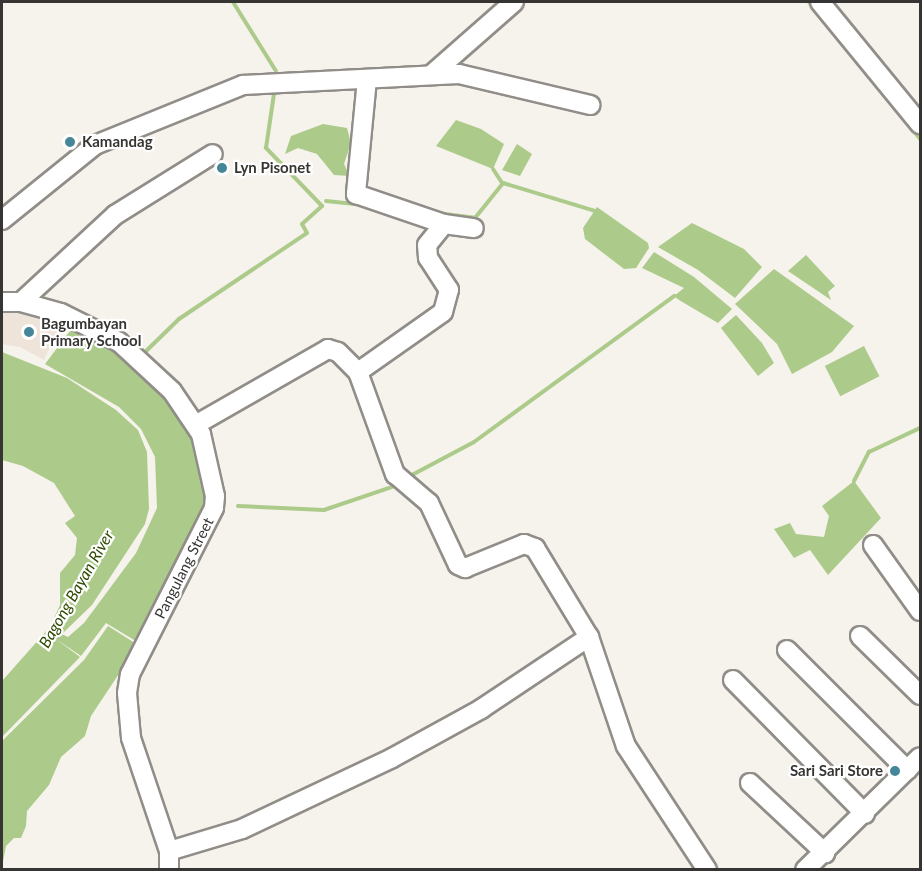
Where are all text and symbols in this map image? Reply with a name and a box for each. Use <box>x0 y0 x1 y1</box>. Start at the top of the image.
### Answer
place label: Kamandag <box>82 133 153 151</box>
marker: Kamandag <box>63 135 77 149</box>
place label: Lyn Pisonet <box>234 159 311 177</box>
marker: Lyn Pisonet <box>215 161 229 175</box>
place label: Bagumbayan Primary School <box>41 314 142 349</box>
marker: Bagumbayan Primary School <box>22 325 36 339</box>
street label: Pangulang Street <box>151 514 217 622</box>
water label: Bagong Bayan River <box>35 527 117 651</box>
place label: Sari Sari Store <box>790 762 883 780</box>
marker: Sari Sari Store <box>888 764 902 778</box>

